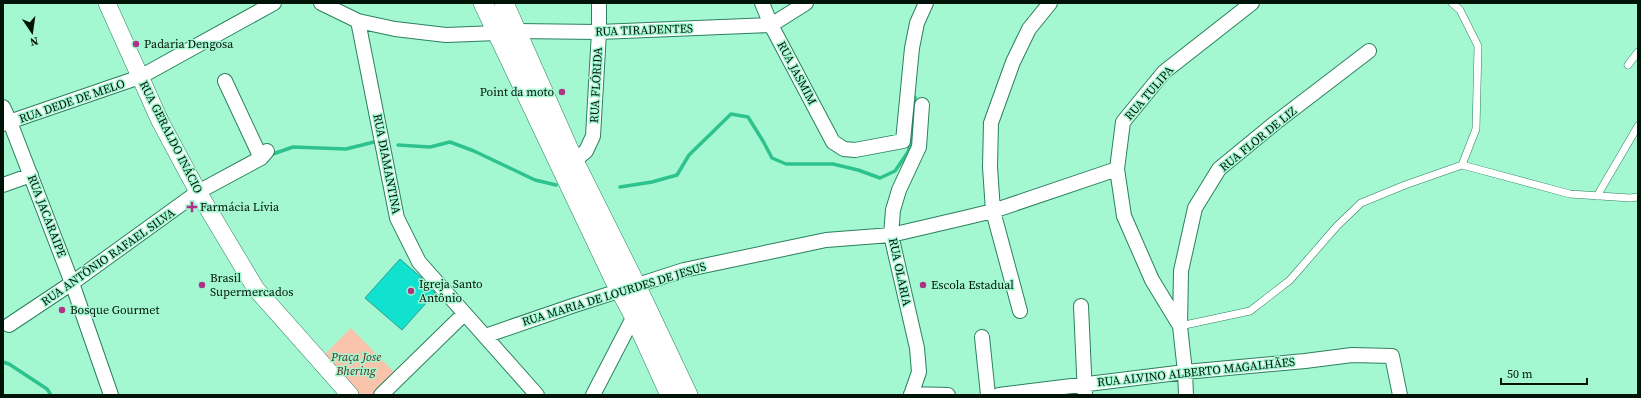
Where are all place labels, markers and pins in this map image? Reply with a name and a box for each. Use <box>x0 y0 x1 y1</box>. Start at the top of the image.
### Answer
place label: Padaria Dengosa <box>144 36 234 52</box>
marker: Padaria Dengosa <box>131 39 141 49</box>
place label: Point da moto <box>480 84 554 100</box>
marker: Point da moto <box>557 87 567 97</box>
place label: Farmácia Lívia <box>200 199 280 215</box>
marker: Farmácia Lívia <box>187 202 197 212</box>
place label: Brasil Supermercados <box>210 270 294 300</box>
place label: Igreja Santo Antônio <box>419 276 483 306</box>
place label: Escola Estadual <box>931 277 1014 293</box>
marker: Brasil Supermercados <box>197 280 207 290</box>
marker: Escola Estadual <box>918 280 928 290</box>
marker: Igreja Santo Antônio <box>406 286 416 296</box>
place label: Bosque Gourmet <box>70 302 159 318</box>
marker: Bosque Gourmet <box>57 305 67 315</box>

